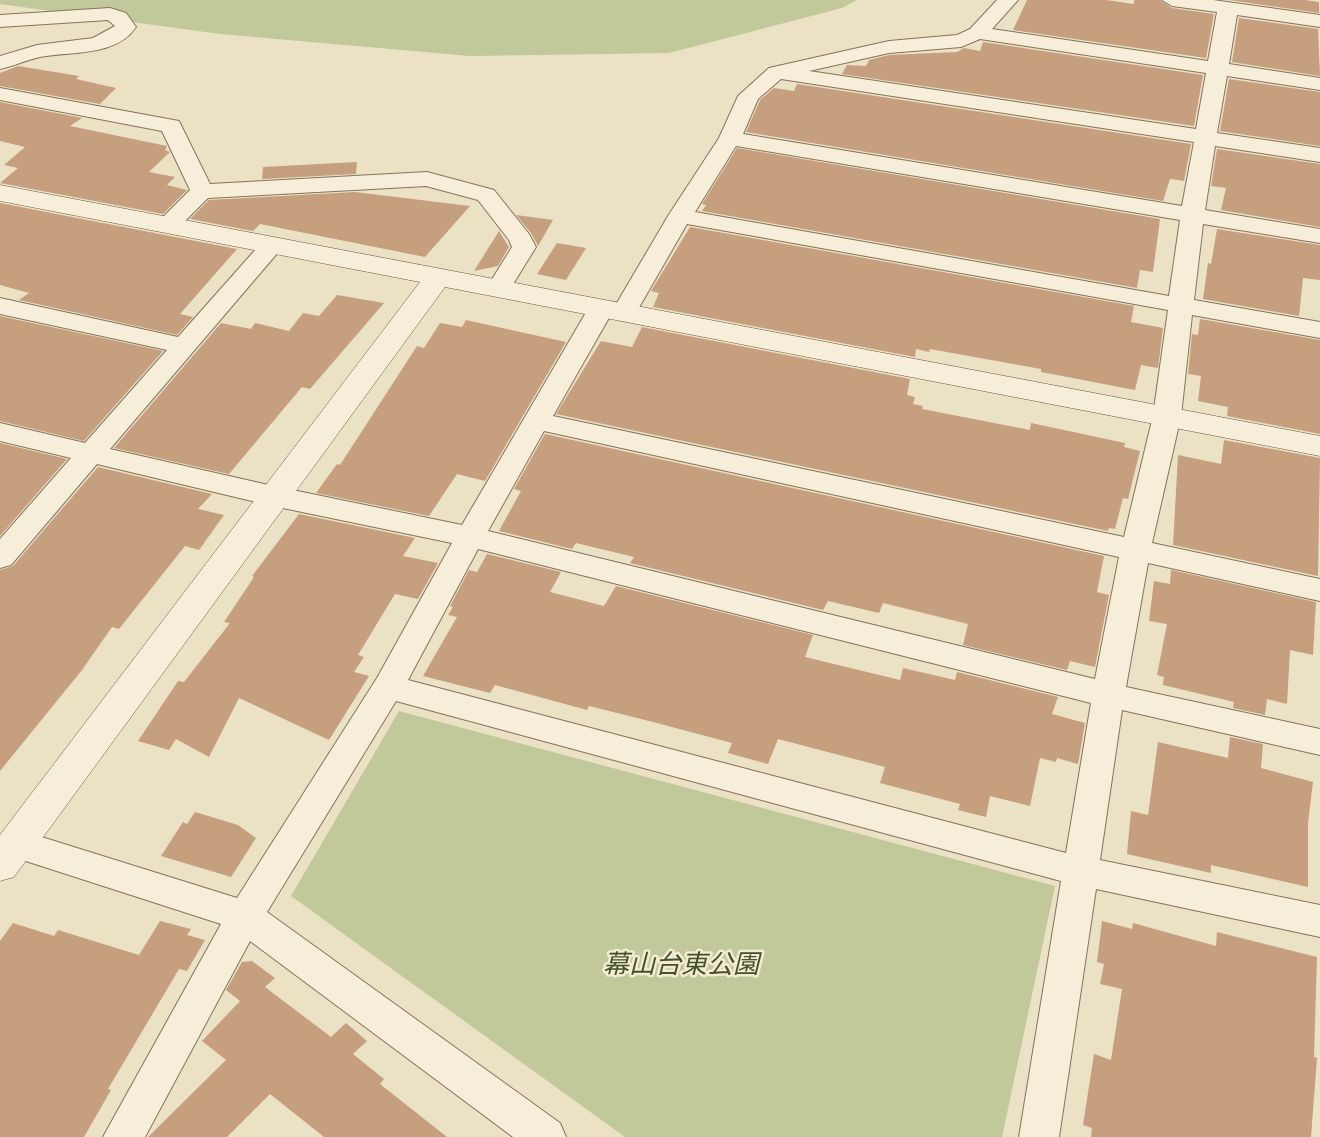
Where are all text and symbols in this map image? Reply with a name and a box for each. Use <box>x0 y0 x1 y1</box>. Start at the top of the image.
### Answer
park label: 幕山台東公園 <box>603 949 759 981</box>

